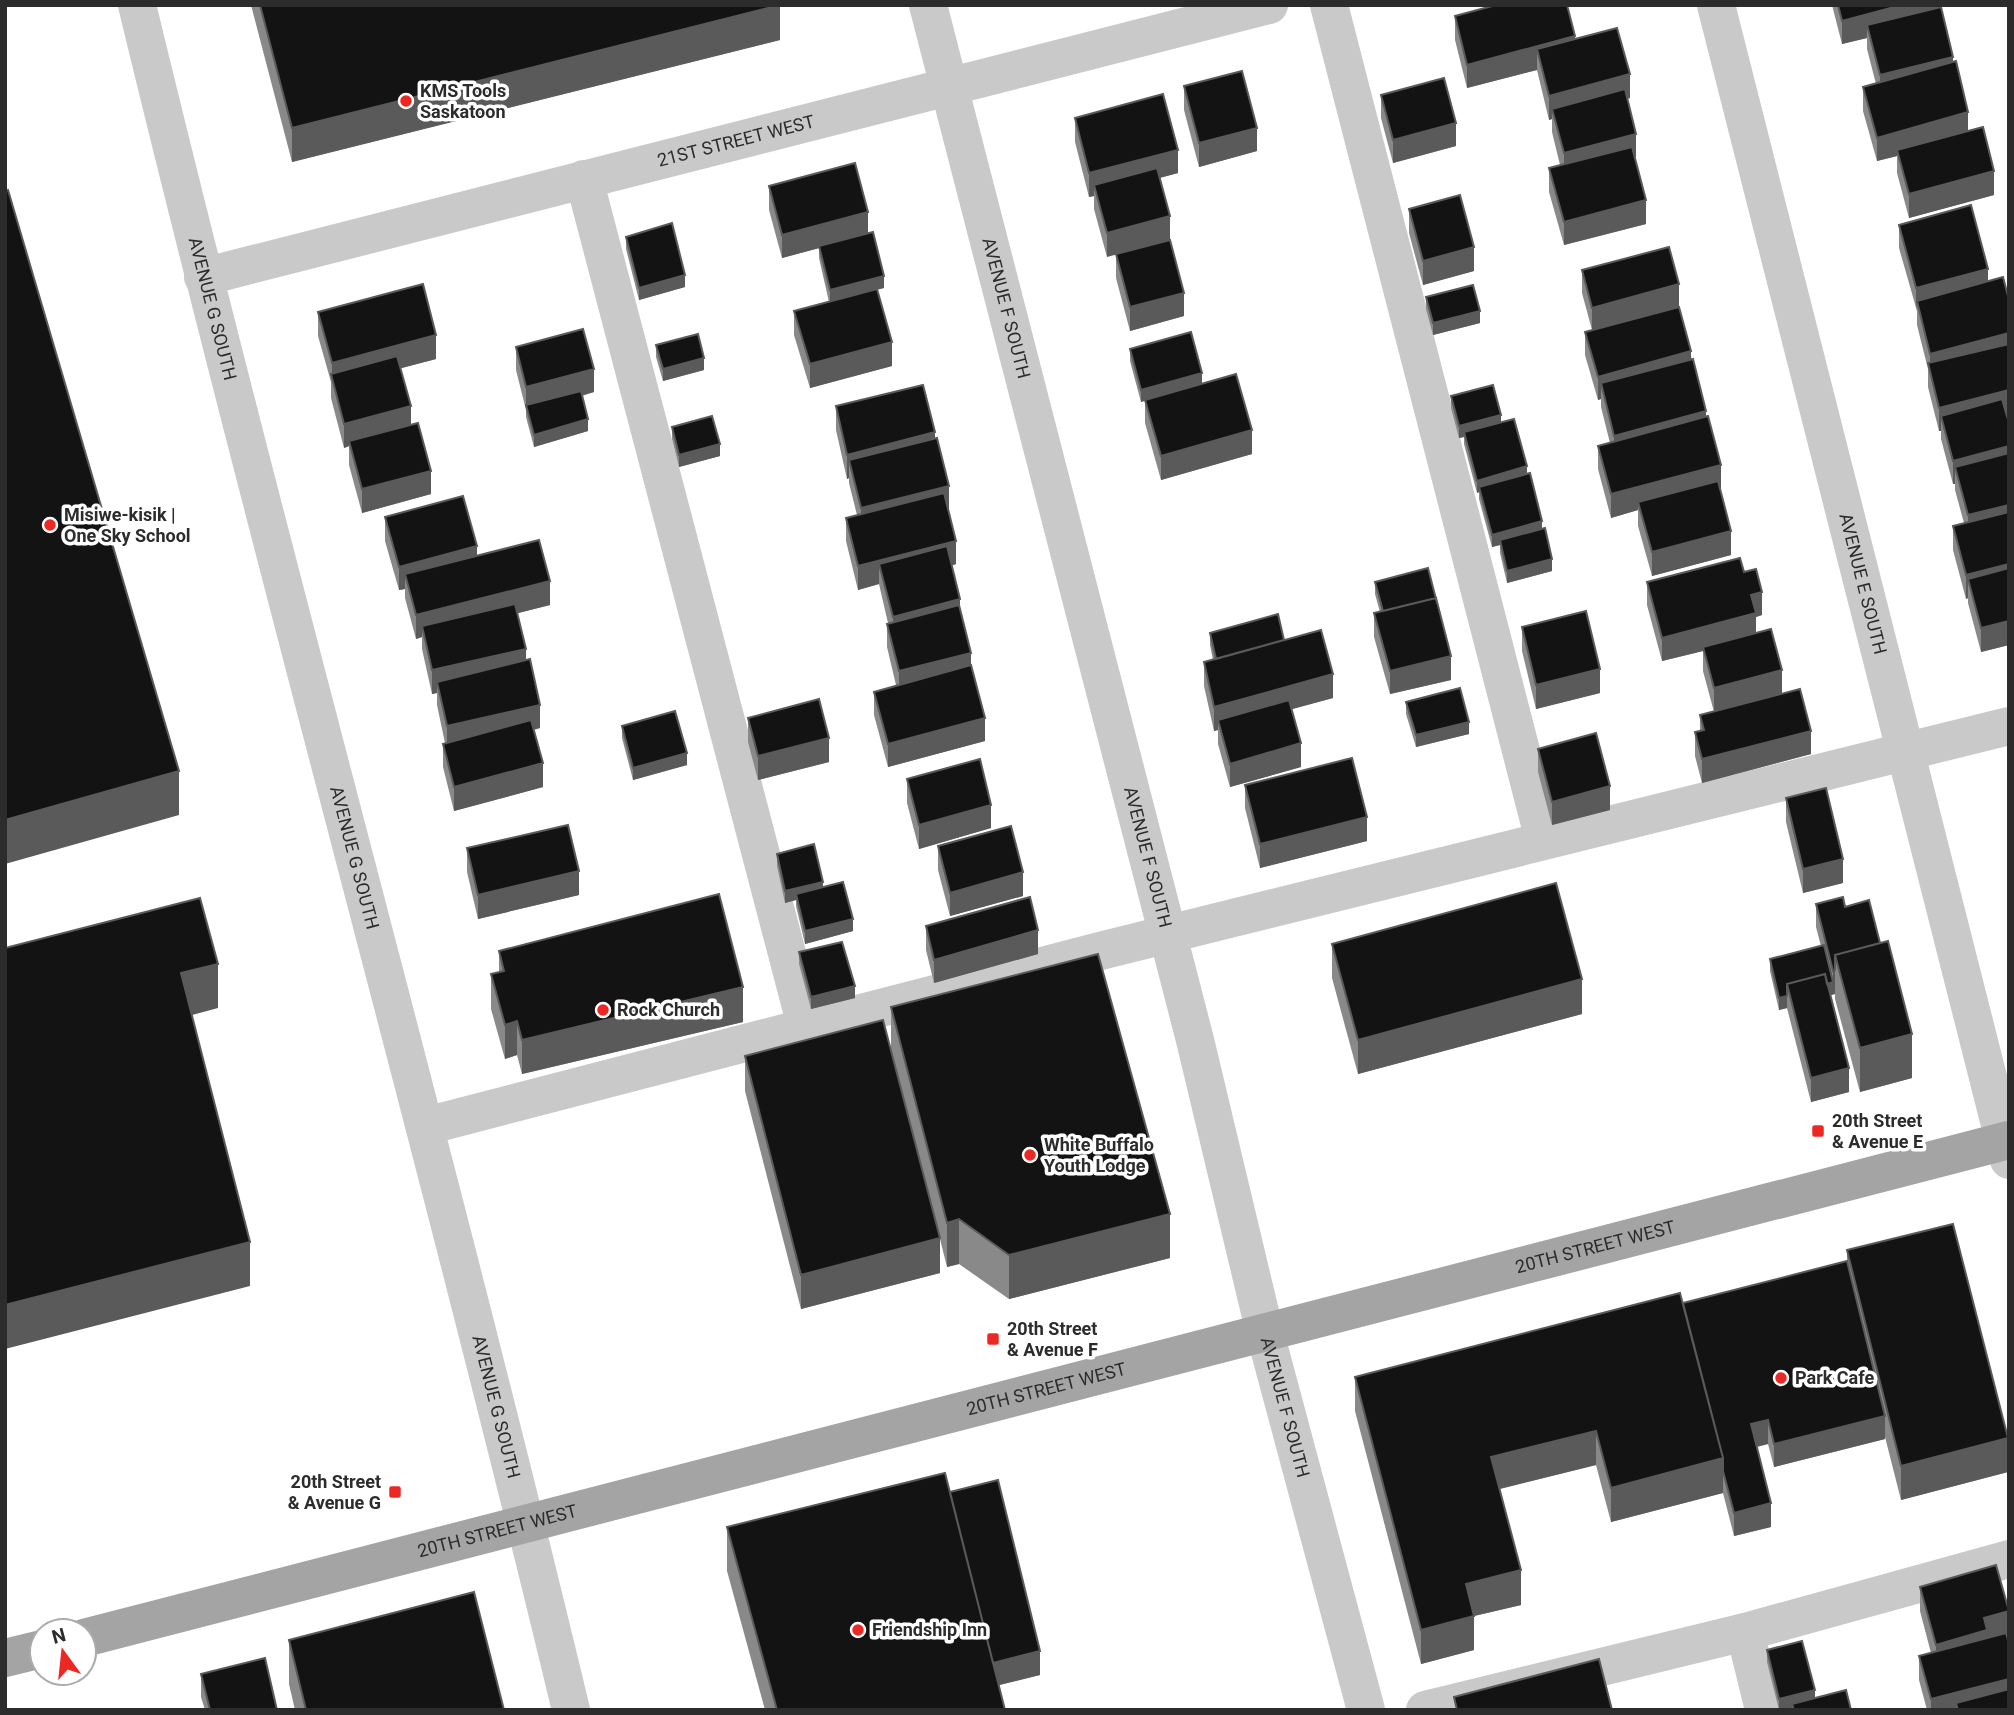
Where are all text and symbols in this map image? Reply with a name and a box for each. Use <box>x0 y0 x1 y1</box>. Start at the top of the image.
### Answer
place label: KMS Tools Saskatoon <box>420 80 506 122</box>
marker: KMS Tools Saskatoon <box>398 93 414 109</box>
street label: 21ST STREET WEST <box>655 110 817 171</box>
street label: AVENUE G SOUTH <box>185 235 241 382</box>
street label: AVENUE F SOUTH <box>978 235 1035 381</box>
place label: Misiwe-kisik | One Sky School <box>64 504 191 546</box>
street label: AVENUE E SOUTH <box>1835 511 1891 656</box>
marker: Misiwe-kisik | One Sky School <box>42 517 58 533</box>
street label: AVENUE G SOUTH <box>326 784 384 931</box>
street label: AVENUE F SOUTH <box>1120 784 1177 930</box>
place label: Rock Church <box>617 999 720 1020</box>
marker: Rock Church <box>595 1002 611 1018</box>
place label: 20th Street & Avenue E <box>1832 1110 1923 1152</box>
marker: 20th Street & Avenue E <box>1810 1123 1826 1139</box>
place label: White Buffalo Youth Lodge <box>1044 1134 1154 1176</box>
marker: White Buffalo Youth Lodge <box>1022 1147 1038 1163</box>
street label: 20TH STREET WEST <box>1513 1216 1677 1277</box>
place label: 20th Street & Avenue F <box>1007 1318 1098 1360</box>
marker: 20th Street & Avenue F <box>985 1331 1001 1347</box>
street label: AVENUE G SOUTH <box>468 1333 525 1480</box>
street label: AVENUE F SOUTH <box>1257 1335 1314 1480</box>
street label: 20TH STREET WEST <box>964 1358 1128 1419</box>
place label: Park Cafe <box>1795 1367 1874 1388</box>
marker: Park Cafe <box>1773 1370 1789 1386</box>
place label: 20th Street & Avenue G <box>288 1471 381 1513</box>
marker: 20th Street & Avenue G <box>387 1484 403 1500</box>
street label: 20TH STREET WEST <box>415 1500 580 1561</box>
north arrow <box>28 1617 98 1687</box>
place label: Friendship Inn <box>872 1619 987 1640</box>
marker: Friendship Inn <box>850 1622 866 1638</box>
text: N <box>49 1623 68 1649</box>

